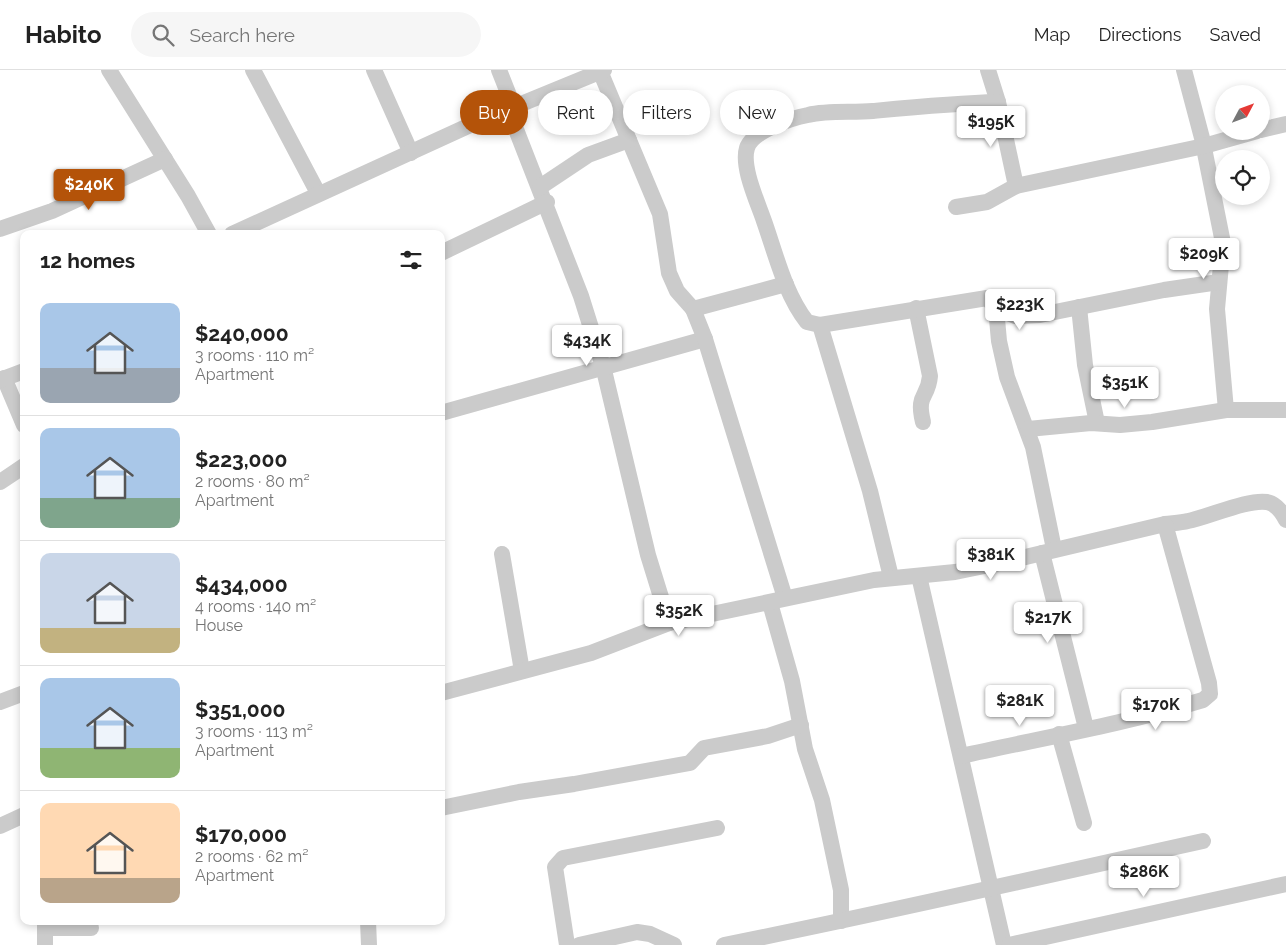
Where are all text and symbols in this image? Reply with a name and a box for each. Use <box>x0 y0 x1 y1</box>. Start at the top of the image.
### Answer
search box <box>131 12 481 57</box>
text: Habito <box>25 20 101 49</box>
icon: search <box>149 21 177 49</box>
text: Search here <box>189 24 295 46</box>
text: Map <box>1034 24 1070 45</box>
text: Directions <box>1098 24 1182 45</box>
text: Saved <box>1210 24 1261 45</box>
north arrow <box>1215 85 1270 140</box>
map controls <box>1215 85 1270 205</box>
chip: Buy <box>460 90 528 135</box>
chip: Rent <box>538 90 613 135</box>
chip: Filters <box>623 90 710 135</box>
chip: New <box>720 90 794 135</box>
pin: $195K <box>956 106 1026 148</box>
text: $195K <box>967 112 1015 131</box>
button: locate <box>1215 150 1270 205</box>
pin: $240K <box>54 168 124 211</box>
text: $240K <box>65 175 113 194</box>
pin: $209K <box>1169 238 1239 280</box>
text: $209K <box>1179 244 1229 263</box>
icon: filters <box>397 246 425 274</box>
text: 12 homes <box>40 248 135 273</box>
pin: $223K <box>985 288 1055 331</box>
text: $223K <box>996 295 1044 314</box>
text: $240,000 <box>195 321 289 346</box>
icon: home <box>80 323 140 383</box>
pin: $434K <box>552 324 622 367</box>
text: $434K <box>563 331 611 350</box>
text: 3 rooms · 110 m² <box>195 346 314 365</box>
text: Apartment <box>195 365 274 384</box>
pin: $351K <box>1090 366 1160 409</box>
text: $351K <box>1102 373 1148 392</box>
text: $223,000 <box>195 447 287 472</box>
icon: home <box>80 448 140 508</box>
text: 2 rooms · 80 m² <box>195 472 310 491</box>
text: Apartment <box>195 491 274 510</box>
pin: $381K <box>956 538 1026 581</box>
text: $381K <box>967 545 1015 564</box>
text: $434,000 <box>195 572 288 597</box>
icon: home <box>80 573 140 633</box>
pin: $352K <box>644 594 714 637</box>
text: 4 rooms · 140 m² <box>195 597 316 616</box>
text: $352K <box>655 601 703 620</box>
pin: $217K <box>1013 602 1083 644</box>
text: $217K <box>1025 608 1071 627</box>
text: House <box>195 616 243 635</box>
pin: $281K <box>985 684 1055 727</box>
pin: $170K <box>1121 688 1191 731</box>
text: $281K <box>996 691 1044 710</box>
text: $170K <box>1132 695 1180 714</box>
text: $351,000 <box>195 697 285 722</box>
icon: home <box>80 698 140 758</box>
text: 3 rooms · 113 m² <box>195 722 313 741</box>
text: Apartment <box>195 741 274 760</box>
text: $170,000 <box>195 822 287 847</box>
icon: home <box>80 823 140 883</box>
text: 2 rooms · 62 m² <box>195 847 308 866</box>
pin: $286K <box>1109 856 1179 898</box>
text: $286K <box>1119 862 1169 881</box>
text: Apartment <box>195 866 274 885</box>

